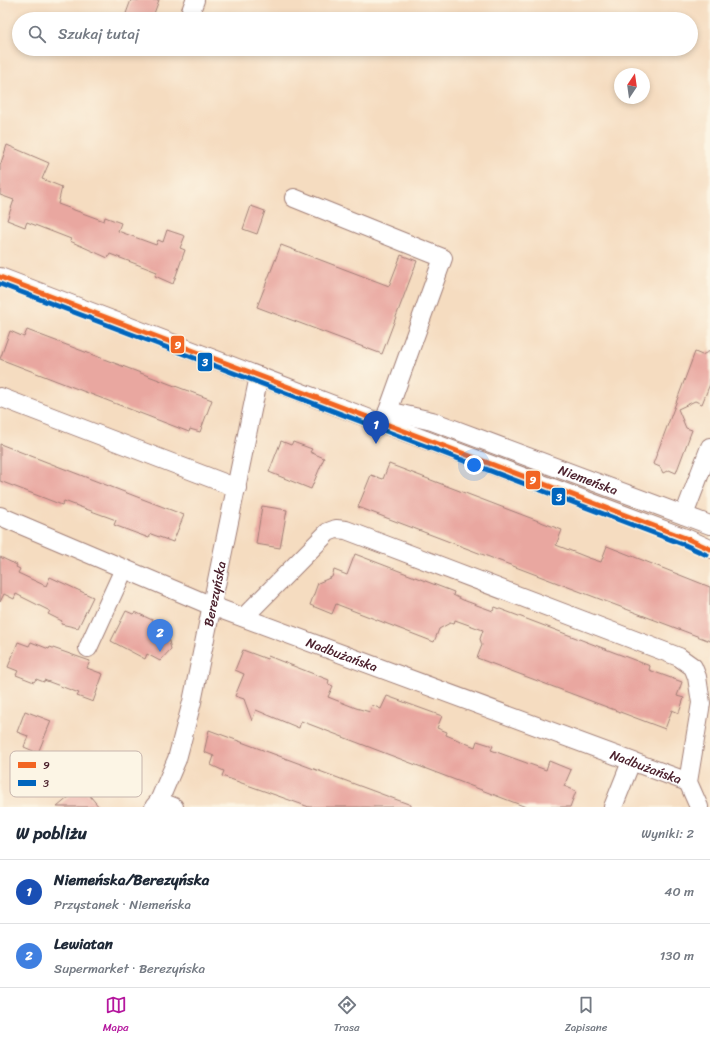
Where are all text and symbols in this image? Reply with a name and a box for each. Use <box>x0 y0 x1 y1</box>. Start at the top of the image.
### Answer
search box <box>12 12 698 56</box>
text: Szukaj tutaj <box>58 21 139 47</box>
icon: search <box>26 23 48 45</box>
north arrow <box>614 68 650 104</box>
line badge: 9 <box>170 335 185 354</box>
text: 9 <box>175 336 182 355</box>
line badge: 3 <box>197 352 213 372</box>
text: 3 <box>201 353 209 372</box>
pin: 1 <box>363 411 389 444</box>
your location <box>464 455 484 475</box>
street label: Niemeńska <box>555 458 622 502</box>
line badge: 9 <box>525 470 541 490</box>
text: 9 <box>530 471 537 490</box>
line badge: 3 <box>551 487 566 506</box>
text: 3 <box>555 488 563 507</box>
street label: Berezyńska <box>197 559 233 629</box>
pin: 2 <box>147 619 173 652</box>
street label: Nadbużańska <box>303 631 381 678</box>
street label: Nadbużańska <box>607 743 685 791</box>
legend <box>10 751 142 797</box>
text: 9 <box>43 756 50 775</box>
text: 3 <box>43 774 49 793</box>
text: W pobliżu <box>16 818 87 848</box>
text: Wyniki: 2 <box>641 822 694 845</box>
text: Niemeńska/Berezyńska <box>54 867 209 893</box>
text: 1 <box>26 880 32 903</box>
text: 40 m <box>664 880 694 903</box>
text: Przystanek · Niemeńska <box>54 893 191 916</box>
text: Lewiatan <box>54 931 113 957</box>
text: 2 <box>25 944 33 967</box>
text: 130 m <box>660 944 694 967</box>
text: Supermarket · Berezyńska <box>54 957 205 980</box>
tab: Mapa <box>103 994 128 1037</box>
tab: Trasa <box>334 994 360 1037</box>
tab: Zapisane <box>565 994 607 1037</box>

